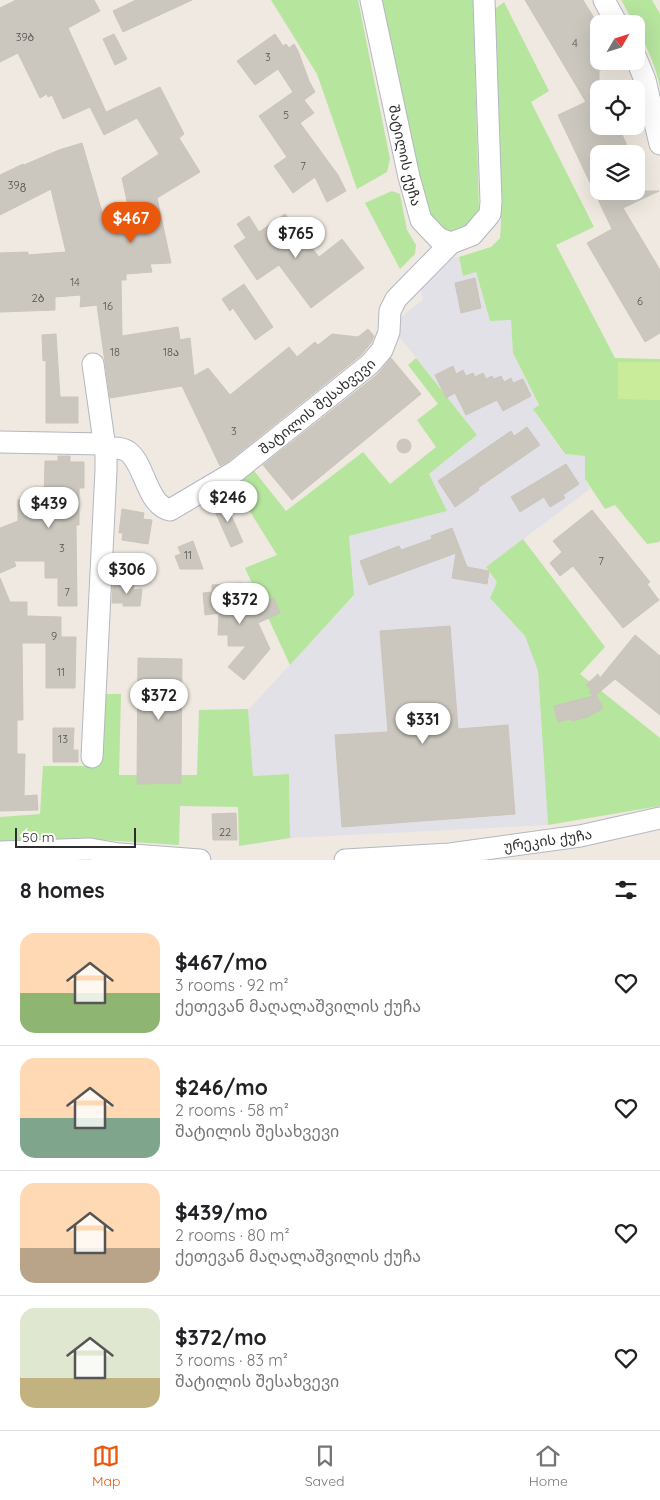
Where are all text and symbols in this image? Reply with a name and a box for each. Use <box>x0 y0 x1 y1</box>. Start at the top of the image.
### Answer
north arrow <box>590 15 645 70</box>
map controls <box>590 15 645 200</box>
house number: 39ბ <box>16 30 35 44</box>
house number: 4 <box>572 36 578 50</box>
house number: 3 <box>265 50 271 64</box>
button: locate <box>590 80 645 135</box>
street label: შატილის ქუჩა <box>385 103 426 208</box>
house number: 5 <box>283 108 289 122</box>
button: layers <box>590 145 645 200</box>
house number: 7 <box>300 159 306 173</box>
house number: 39გ <box>8 178 26 192</box>
pin: $467 <box>101 202 161 244</box>
text: $467 <box>113 208 149 228</box>
pin: $765 <box>266 216 326 259</box>
text: $765 <box>278 223 314 243</box>
house number: 14 <box>70 275 80 289</box>
house number: 2ბ <box>32 291 45 305</box>
house number: 6 <box>637 294 643 308</box>
house number: 16 <box>103 299 113 313</box>
house number: 18 <box>110 345 120 359</box>
house number: 18ა <box>163 345 179 359</box>
street label: შატილის შესახვევი <box>255 355 379 458</box>
house number: 3 <box>231 424 237 438</box>
pin: $246 <box>198 480 258 523</box>
pin: $439 <box>19 486 79 529</box>
text: $246 <box>210 487 246 507</box>
text: $439 <box>31 493 67 513</box>
house number: 3 <box>59 541 65 555</box>
house number: 11 <box>184 548 192 562</box>
pin: $306 <box>97 552 157 595</box>
house number: 7 <box>598 554 604 568</box>
text: $306 <box>109 559 145 579</box>
pin: $372 <box>210 582 270 625</box>
house number: 7 <box>64 585 70 599</box>
text: $372 <box>222 589 258 609</box>
house number: 9 <box>51 629 57 643</box>
house number: 11 <box>57 665 65 679</box>
pin: $372 <box>129 678 189 721</box>
text: $372 <box>141 685 177 705</box>
pin: $331 <box>393 702 453 745</box>
text: $331 <box>407 709 439 729</box>
house number: 13 <box>58 732 68 746</box>
scale bar <box>15 825 136 848</box>
house number: 22 <box>219 825 231 839</box>
street label: ურეკის ქუჩა <box>503 825 594 855</box>
text: 50 m <box>22 828 55 846</box>
icon: filters <box>612 876 640 904</box>
text: 8 homes <box>20 877 105 903</box>
text: $467/mo <box>175 949 267 975</box>
icon: home <box>60 953 120 1013</box>
icon: heart <box>612 969 640 997</box>
text: 3 rooms · 92 m² <box>175 975 289 995</box>
text: ქეთევან მაღალაშვილის ქუჩა <box>175 996 421 1016</box>
text: $246/mo <box>175 1074 268 1100</box>
icon: home <box>60 1078 120 1138</box>
icon: heart <box>612 1094 640 1122</box>
text: 2 rooms · 58 m² <box>175 1100 289 1120</box>
text: შატილის შესახვევი <box>175 1121 339 1141</box>
text: $439/mo <box>175 1199 267 1225</box>
icon: home <box>60 1203 120 1263</box>
icon: heart <box>612 1219 640 1247</box>
text: 2 rooms · 80 m² <box>175 1225 290 1245</box>
text: ქეთევან მაღალაშვილის ქუჩა <box>175 1246 421 1266</box>
text: $372/mo <box>175 1324 267 1350</box>
icon: home <box>60 1328 120 1388</box>
icon: heart <box>612 1344 640 1372</box>
text: 3 rooms · 83 m² <box>175 1350 288 1370</box>
text: შატილის შესახვევი <box>175 1371 339 1391</box>
tab: Map <box>92 1442 121 1490</box>
tab: Saved <box>305 1442 345 1490</box>
tab: Home <box>529 1442 568 1490</box>

